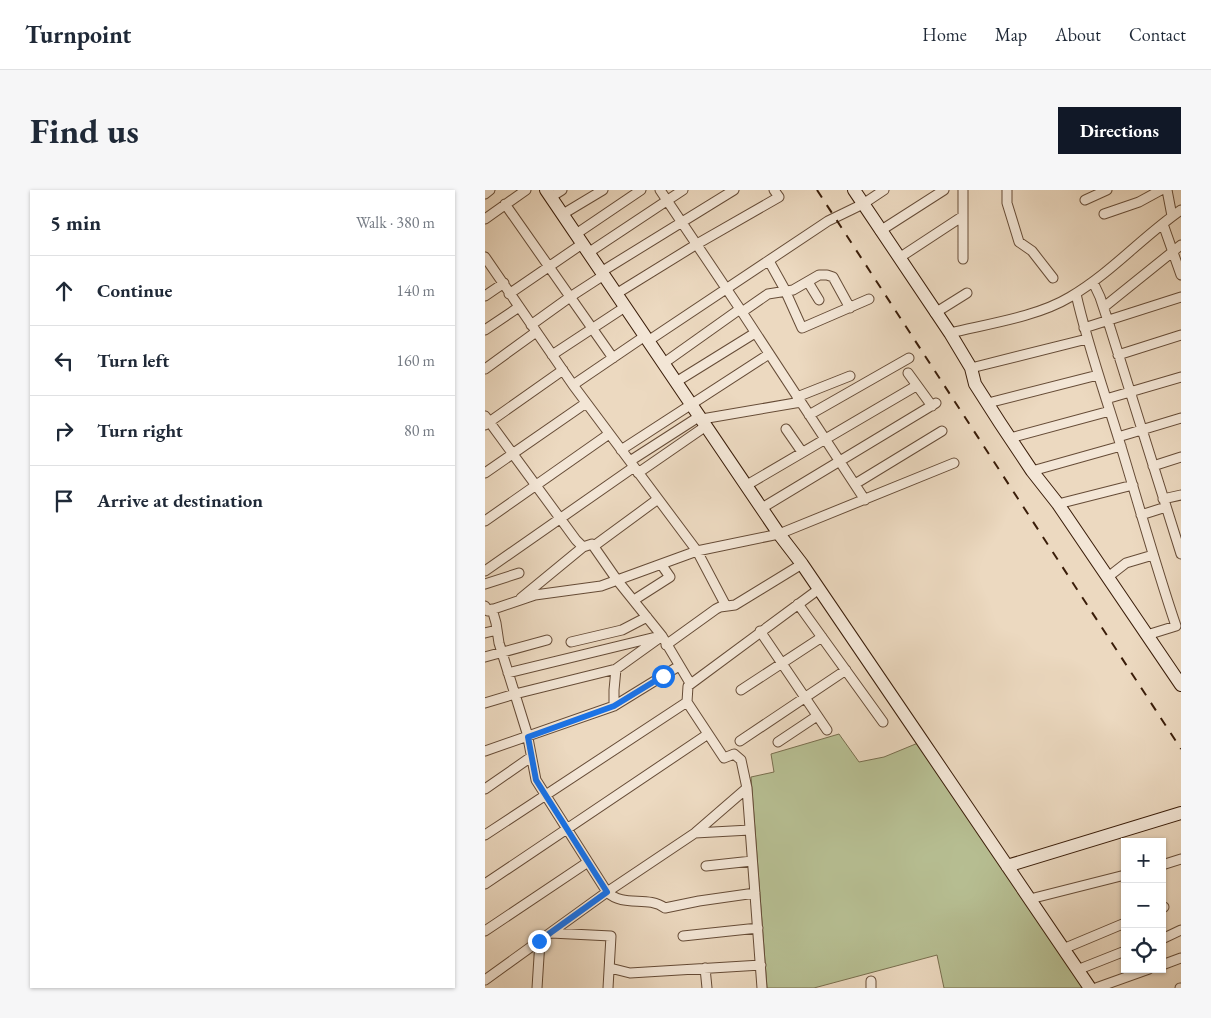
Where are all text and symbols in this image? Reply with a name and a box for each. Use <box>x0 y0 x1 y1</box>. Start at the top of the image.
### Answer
text: Turnpoint <box>25 19 131 50</box>
text: Home <box>922 23 967 46</box>
text: Map <box>995 23 1027 46</box>
text: About <box>1055 23 1101 46</box>
text: Contact <box>1129 23 1186 46</box>
button: Directions <box>1058 107 1181 154</box>
text: Find us <box>30 108 139 153</box>
text: 5 min <box>50 209 101 236</box>
text: Walk · 380 m <box>356 212 435 233</box>
icon: ahead <box>50 277 78 305</box>
text: Continue <box>97 278 172 303</box>
text: 140 m <box>396 280 435 301</box>
icon: left <box>50 347 78 375</box>
text: Turn left <box>97 348 169 373</box>
text: 160 m <box>396 350 435 371</box>
icon: right <box>50 417 78 445</box>
text: Turn right <box>97 418 183 443</box>
text: 80 m <box>404 420 435 441</box>
icon: arrive <box>50 487 78 515</box>
text: Arrive at destination <box>97 488 263 513</box>
route start <box>652 665 675 688</box>
map controls <box>1121 838 1166 973</box>
button: + <box>1121 838 1166 883</box>
button: − <box>1121 883 1166 928</box>
button: locate <box>1121 928 1166 973</box>
route end <box>528 930 551 953</box>

